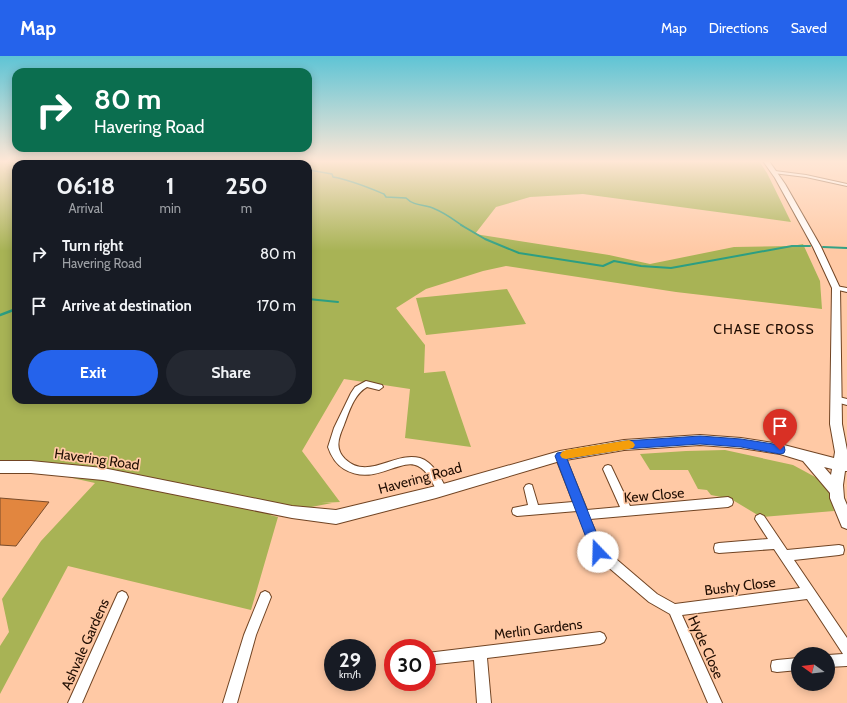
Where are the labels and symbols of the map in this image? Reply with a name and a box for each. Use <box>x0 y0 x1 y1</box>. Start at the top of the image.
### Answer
district label: CHASE CROSS <box>713 320 815 338</box>
pin <box>763 409 797 450</box>
street label: Havering Road <box>53 444 141 474</box>
street label: Havering Road <box>376 458 464 498</box>
street label: Kew Close <box>623 483 685 507</box>
position arrow <box>577 531 619 573</box>
street label: Bushy Close <box>703 573 777 599</box>
street label: Ashvale Gardens <box>57 595 113 692</box>
street label: Hyde Close <box>684 613 728 681</box>
street label: Merlin Gardens <box>493 615 583 643</box>
speed limit sign: 30 <box>384 639 436 691</box>
north arrow <box>791 647 835 691</box>

